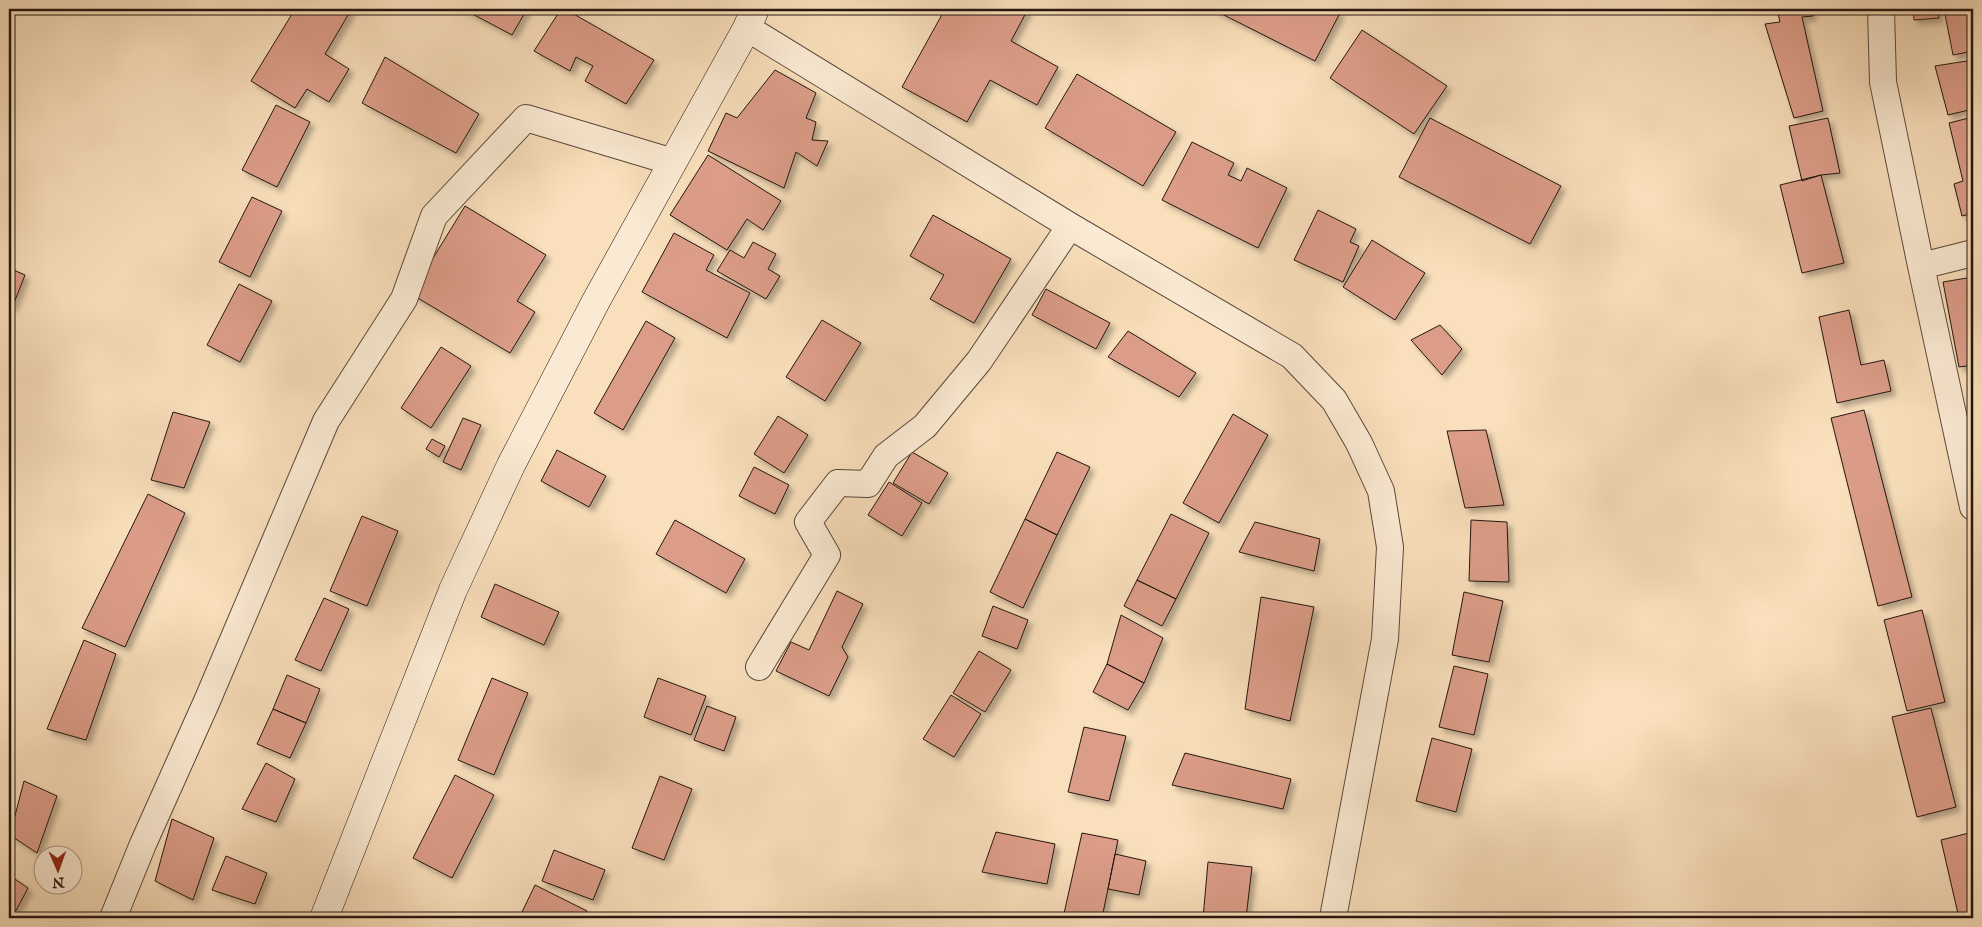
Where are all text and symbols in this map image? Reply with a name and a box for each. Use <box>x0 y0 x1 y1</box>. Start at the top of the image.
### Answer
north arrow <box>32 844 82 894</box>
text: N <box>52 873 66 891</box>

